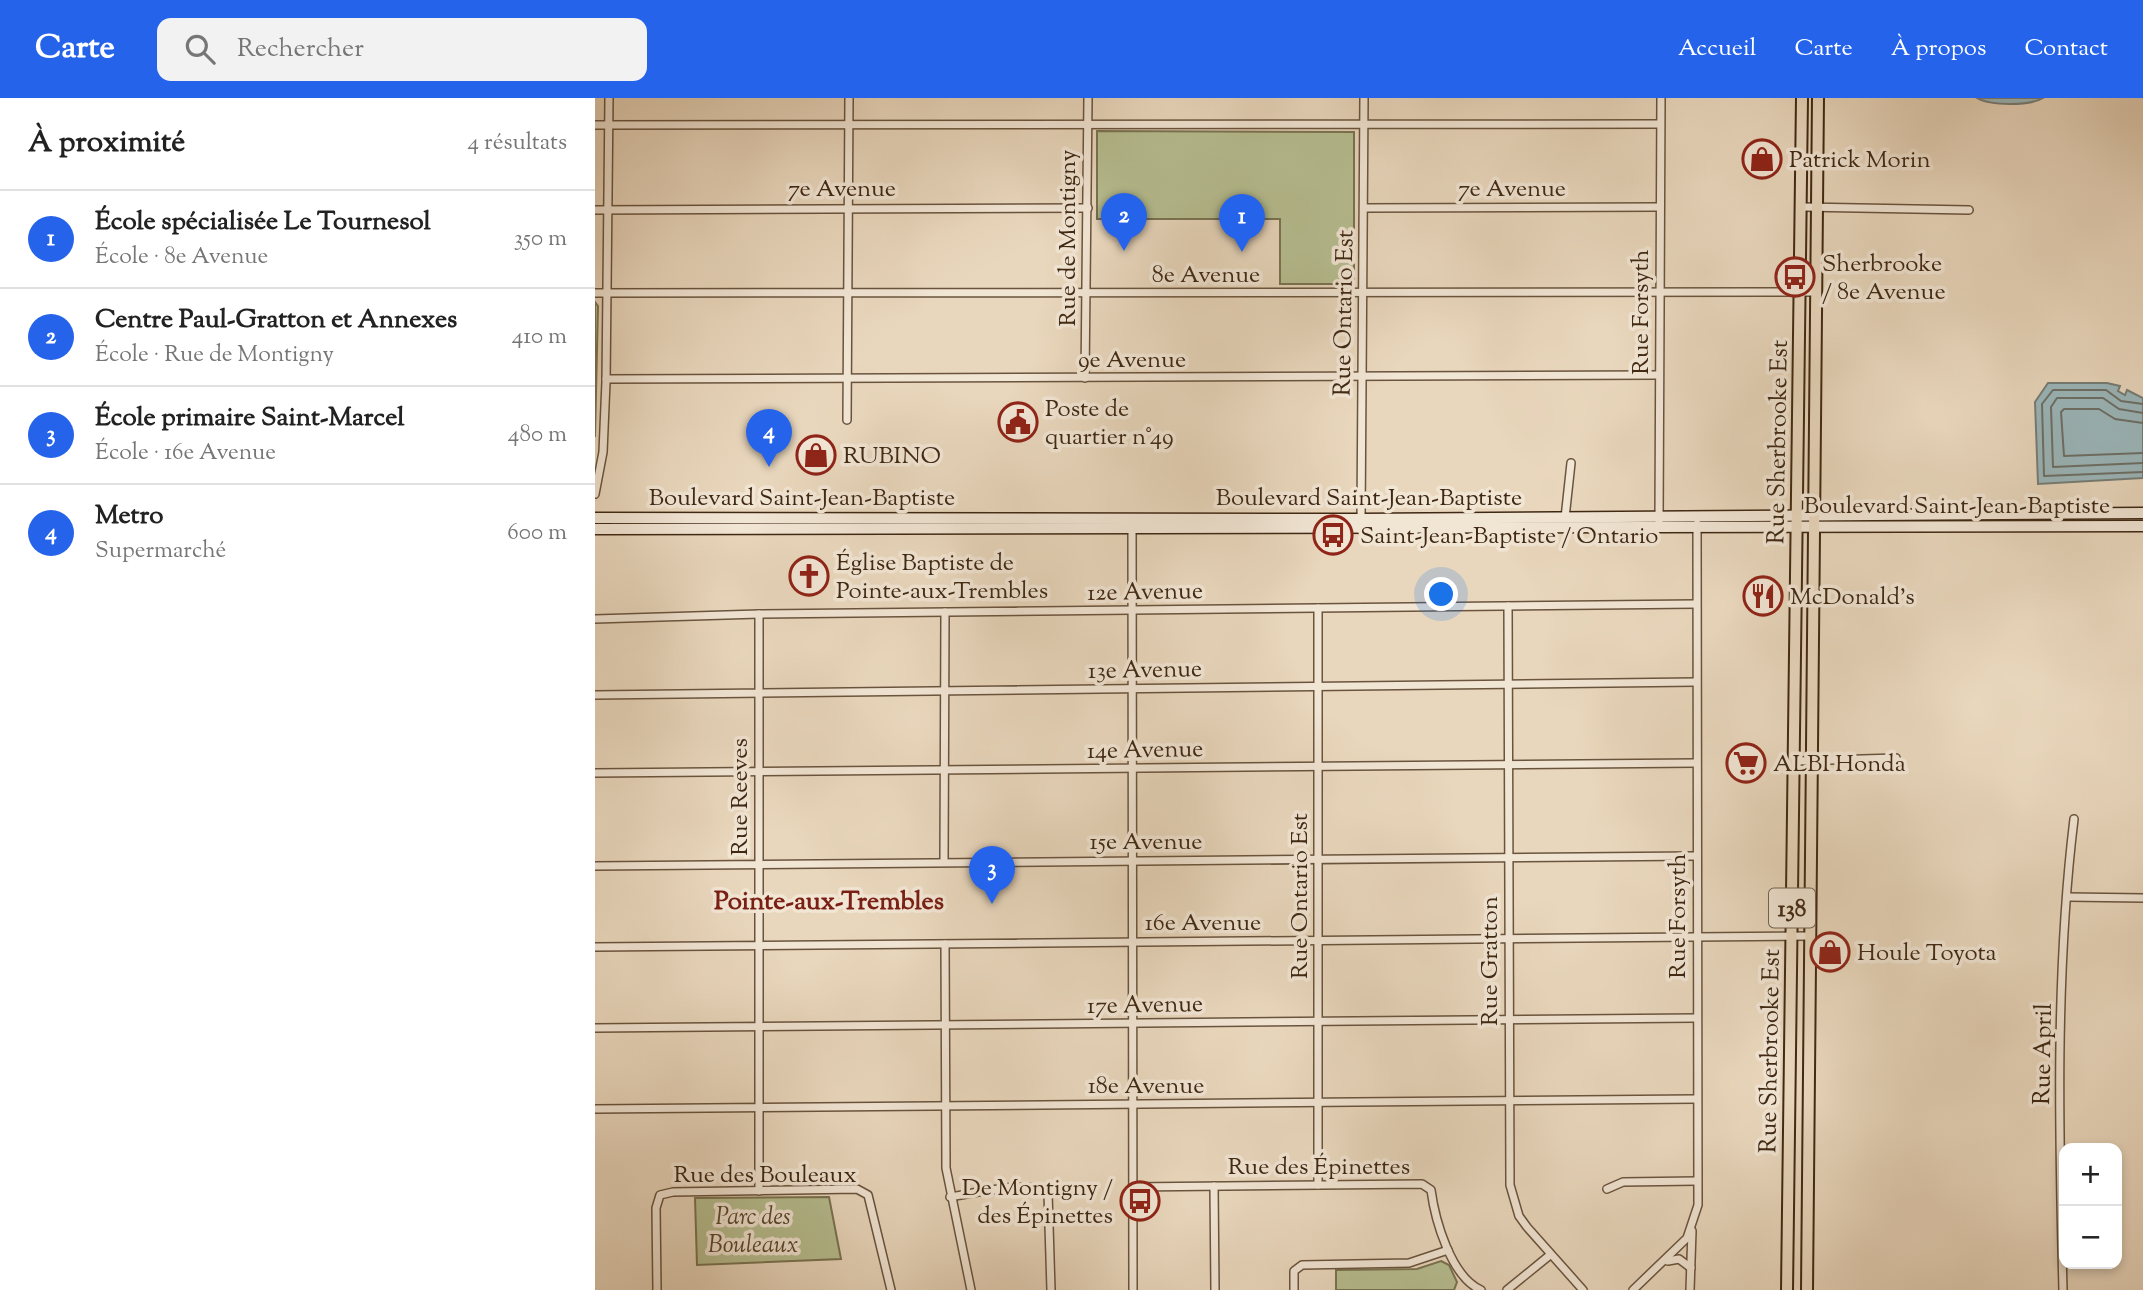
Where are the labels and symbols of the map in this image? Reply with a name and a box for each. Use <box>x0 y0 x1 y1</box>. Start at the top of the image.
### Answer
shop icon: Patrick Morin <box>1741 138 1783 180</box>
place label: Patrick Morin <box>1789 144 1931 178</box>
street label: Rue de Montigny <box>1052 149 1086 327</box>
street label: 7e Avenue <box>788 173 896 207</box>
street label: 7e Avenue <box>1458 173 1566 207</box>
pin: 2 <box>1101 193 1147 251</box>
pin: 1 <box>1219 194 1265 252</box>
street label: Rue Ontario Est <box>1327 230 1363 396</box>
place label: Sherbrooke / 8e Avenue <box>1822 248 1946 310</box>
street label: Rue Forsyth <box>1625 249 1659 375</box>
bus stop icon: Sherbrooke / 8e Avenue <box>1774 256 1816 298</box>
street label: 8e Avenue <box>1152 259 1260 293</box>
street label: Rue Sherbrooke Est <box>1760 340 1798 544</box>
street label: 9e Avenue <box>1078 344 1186 378</box>
place label: Poste de quartier n°49 <box>1045 393 1174 455</box>
public building icon: Poste de quartier n°49 <box>997 401 1039 443</box>
pin: 4 <box>746 409 792 467</box>
shop icon: RUBINO <box>795 434 837 476</box>
place label: RUBINO <box>843 440 941 474</box>
street label: Boulevard Saint-Jean-Baptiste <box>649 482 955 516</box>
street label: Boulevard Saint-Jean-Baptiste <box>1216 482 1522 516</box>
street label: Boulevard Saint-Jean-Baptiste <box>1804 490 2110 524</box>
bus stop icon: Saint-Jean-Baptiste / Ontario <box>1312 514 1354 556</box>
place label: Saint-Jean-Baptiste / Ontario <box>1360 520 1659 554</box>
place label: Église Baptiste de Pointe-aux-Trembles <box>836 547 1048 609</box>
church icon: Église Baptiste de Pointe-aux-Trembles <box>788 555 830 597</box>
street label: 12e Avenue <box>1087 575 1203 611</box>
restaurant icon: McDonald's <box>1742 575 1784 617</box>
your location <box>1424 577 1458 611</box>
place label: McDonald's <box>1790 581 1915 615</box>
street label: 13e Avenue <box>1088 653 1202 689</box>
street label: 14e Avenue <box>1086 733 1204 769</box>
street label: Rue Reeves <box>724 738 758 856</box>
supermarket icon: ALBI Honda <box>1725 742 1767 784</box>
place label: ALBI Honda <box>1773 748 1906 782</box>
street label: Rue Ontario Est <box>1284 813 1318 979</box>
street label: 15e Avenue <box>1090 826 1202 860</box>
pin: 3 <box>969 846 1015 904</box>
street label: Rue Forsyth <box>1662 853 1696 979</box>
district label: Pointe-aux-Trembles <box>714 884 944 921</box>
road number: 138 <box>1769 888 1815 928</box>
street label: Rue Gratton <box>1474 896 1508 1026</box>
street label: 16e Avenue <box>1145 907 1261 941</box>
shop icon: Houle Toyota <box>1809 931 1851 973</box>
place label: Houle Toyota <box>1857 937 1997 971</box>
street label: Rue Sherbrooke Est <box>1752 949 1790 1153</box>
street label: 17e Avenue <box>1087 988 1203 1024</box>
street label: Rue April <box>2026 1003 2062 1105</box>
street label: 18e Avenue <box>1088 1070 1204 1104</box>
street label: Rue des Épinettes <box>1228 1151 1410 1185</box>
street label: Rue des Bouleaux <box>673 1159 857 1193</box>
place label: De Montigny / des Épinettes <box>962 1172 1113 1234</box>
bus stop icon: De Montigny / des Épinettes <box>1119 1180 1161 1222</box>
park label: Parc des Bouleaux <box>708 1201 798 1263</box>

